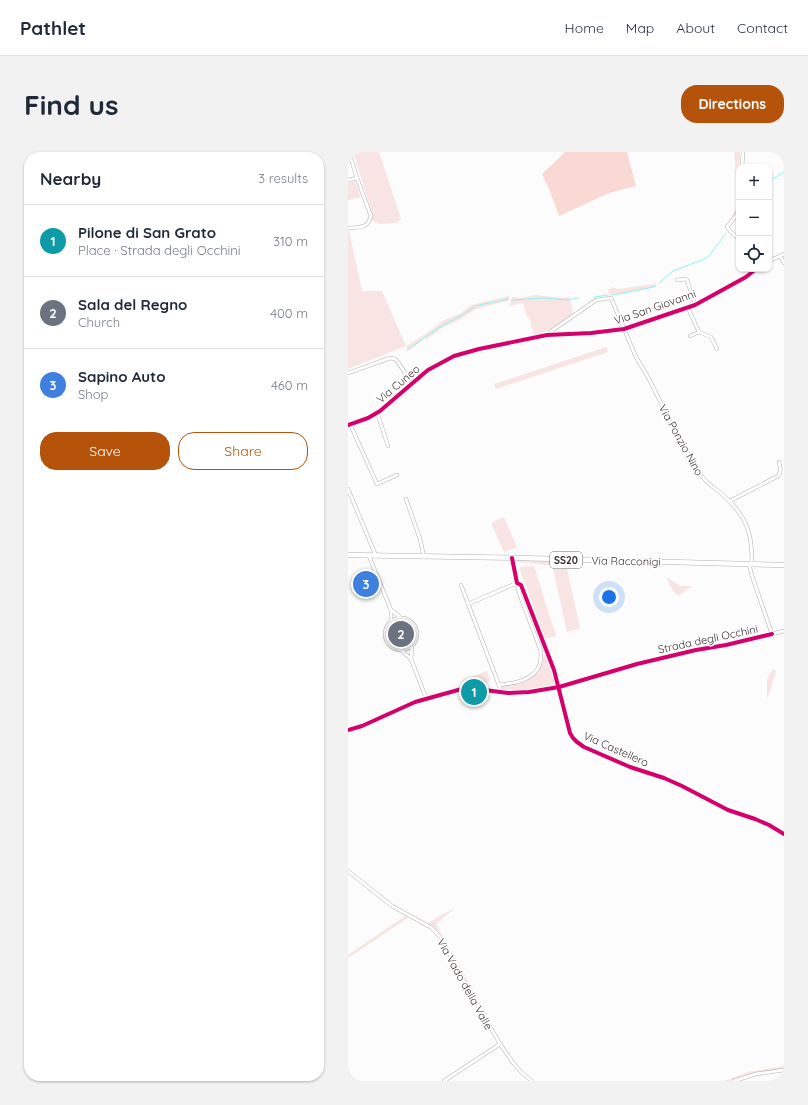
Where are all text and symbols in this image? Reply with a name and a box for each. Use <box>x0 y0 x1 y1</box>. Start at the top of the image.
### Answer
text: Pathlet <box>20 16 86 40</box>
text: Home <box>565 19 604 37</box>
text: Map <box>626 19 654 37</box>
text: About <box>676 19 715 37</box>
text: Contact <box>737 19 788 37</box>
button: Directions <box>681 85 784 123</box>
text: Find us <box>24 87 118 122</box>
map controls <box>736 164 772 272</box>
button: + <box>736 164 772 200</box>
text: Nearby <box>40 168 101 189</box>
text: 3 results <box>258 170 308 186</box>
button: − <box>736 200 772 236</box>
text: Pilone di San Grato <box>78 223 216 242</box>
text: 1 <box>50 233 56 249</box>
text: 310 m <box>273 233 308 249</box>
button: locate <box>736 236 772 272</box>
text: Place · Strada degli Occhini <box>78 242 241 258</box>
street label: Via San Giovanni <box>612 286 698 328</box>
text: Sala del Regno <box>78 295 187 314</box>
text: 2 <box>49 305 57 321</box>
text: 400 m <box>270 305 308 321</box>
text: Church <box>78 314 120 330</box>
street label: Via Cuneo <box>374 362 423 406</box>
text: Sapino Auto <box>78 367 166 386</box>
text: 3 <box>50 377 56 393</box>
text: 460 m <box>271 377 308 393</box>
text: Shop <box>78 386 108 402</box>
street label: Via Ponzio Nino <box>656 402 707 478</box>
button: Save <box>40 432 170 470</box>
button: Share <box>178 432 308 470</box>
road number: SS20 <box>550 552 582 568</box>
street label: Via Racconigi <box>591 553 661 569</box>
pin: 3 <box>353 569 379 599</box>
your location <box>599 587 619 607</box>
pin: 2 <box>388 619 414 649</box>
street label: Strada degli Occhini <box>657 622 759 656</box>
pin: 1 <box>461 677 487 707</box>
street label: Via Castellero <box>581 728 651 770</box>
street label: Via Vado della Valle <box>434 936 496 1032</box>

